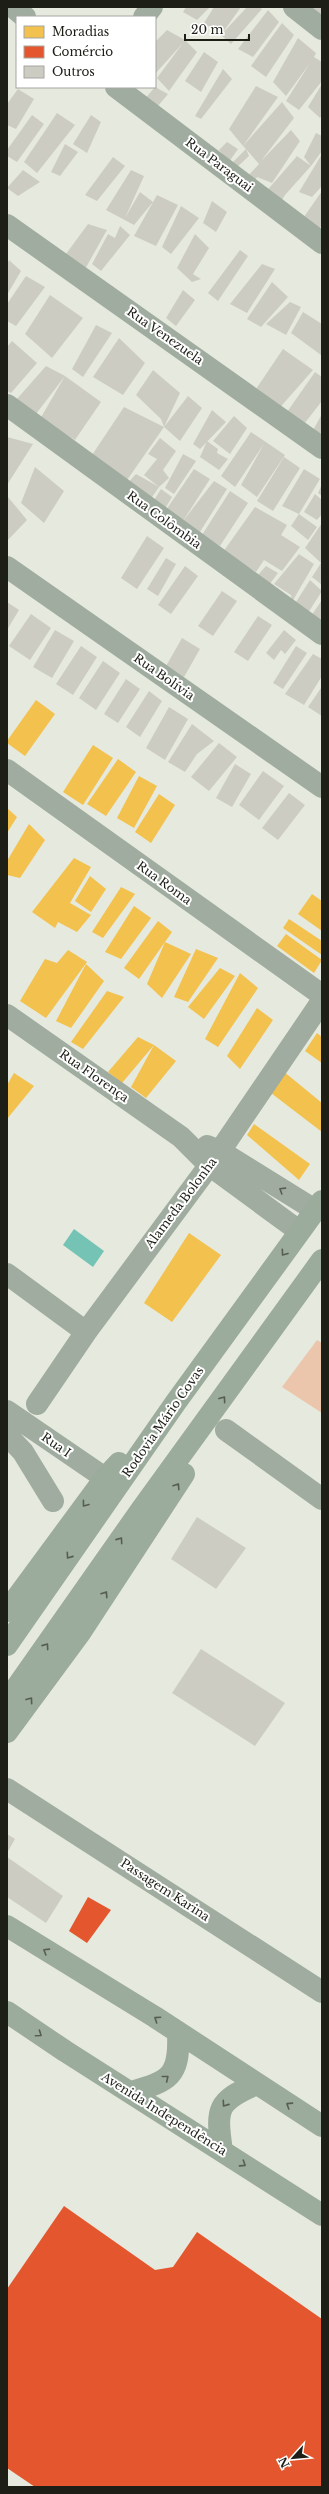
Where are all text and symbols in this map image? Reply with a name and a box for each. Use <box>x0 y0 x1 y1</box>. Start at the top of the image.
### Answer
legend <box>16 16 156 88</box>
scale bar <box>185 16 249 42</box>
text: 20 m <box>191 22 223 37</box>
text: Moradias <box>52 24 109 39</box>
text: Comércio <box>52 44 113 59</box>
text: Outros <box>52 64 95 79</box>
street label: Rua Paraguai <box>183 134 256 195</box>
street label: Rua Venezuela <box>124 304 207 368</box>
street label: Rua Colômbia <box>124 488 205 552</box>
street label: Rua Bolívia <box>131 650 198 703</box>
street label: Rua Roma <box>134 858 195 908</box>
street label: Rua Florença <box>57 1046 132 1105</box>
street label: Alameda Bolonha <box>141 1154 220 1252</box>
one-way arrow <box>279 1187 286 1194</box>
one-way arrow <box>281 1248 288 1255</box>
street label: Rodovia Mário Covas <box>119 1363 206 1480</box>
one-way arrow <box>218 1397 225 1404</box>
street label: Rua I <box>39 1429 74 1460</box>
one-way arrow <box>172 1483 180 1490</box>
one-way arrow <box>83 1500 90 1507</box>
one-way arrow <box>115 1537 122 1544</box>
one-way arrow <box>66 1552 74 1559</box>
one-way arrow <box>101 1592 108 1599</box>
one-way arrow <box>41 1643 49 1650</box>
one-way arrow <box>25 1698 32 1705</box>
street label: Passagem Karina <box>118 1855 213 1924</box>
one-way arrow <box>43 1948 50 1956</box>
one-way arrow <box>154 2016 161 2024</box>
one-way arrow <box>35 2029 42 2037</box>
street label: Avenida Independência <box>98 2068 230 2159</box>
one-way arrow <box>162 2076 169 2083</box>
one-way arrow <box>222 2100 230 2107</box>
one-way arrow <box>286 2102 293 2110</box>
one-way arrow <box>239 2159 246 2167</box>
north arrow <box>273 2438 313 2478</box>
text: N <box>275 2454 293 2470</box>

